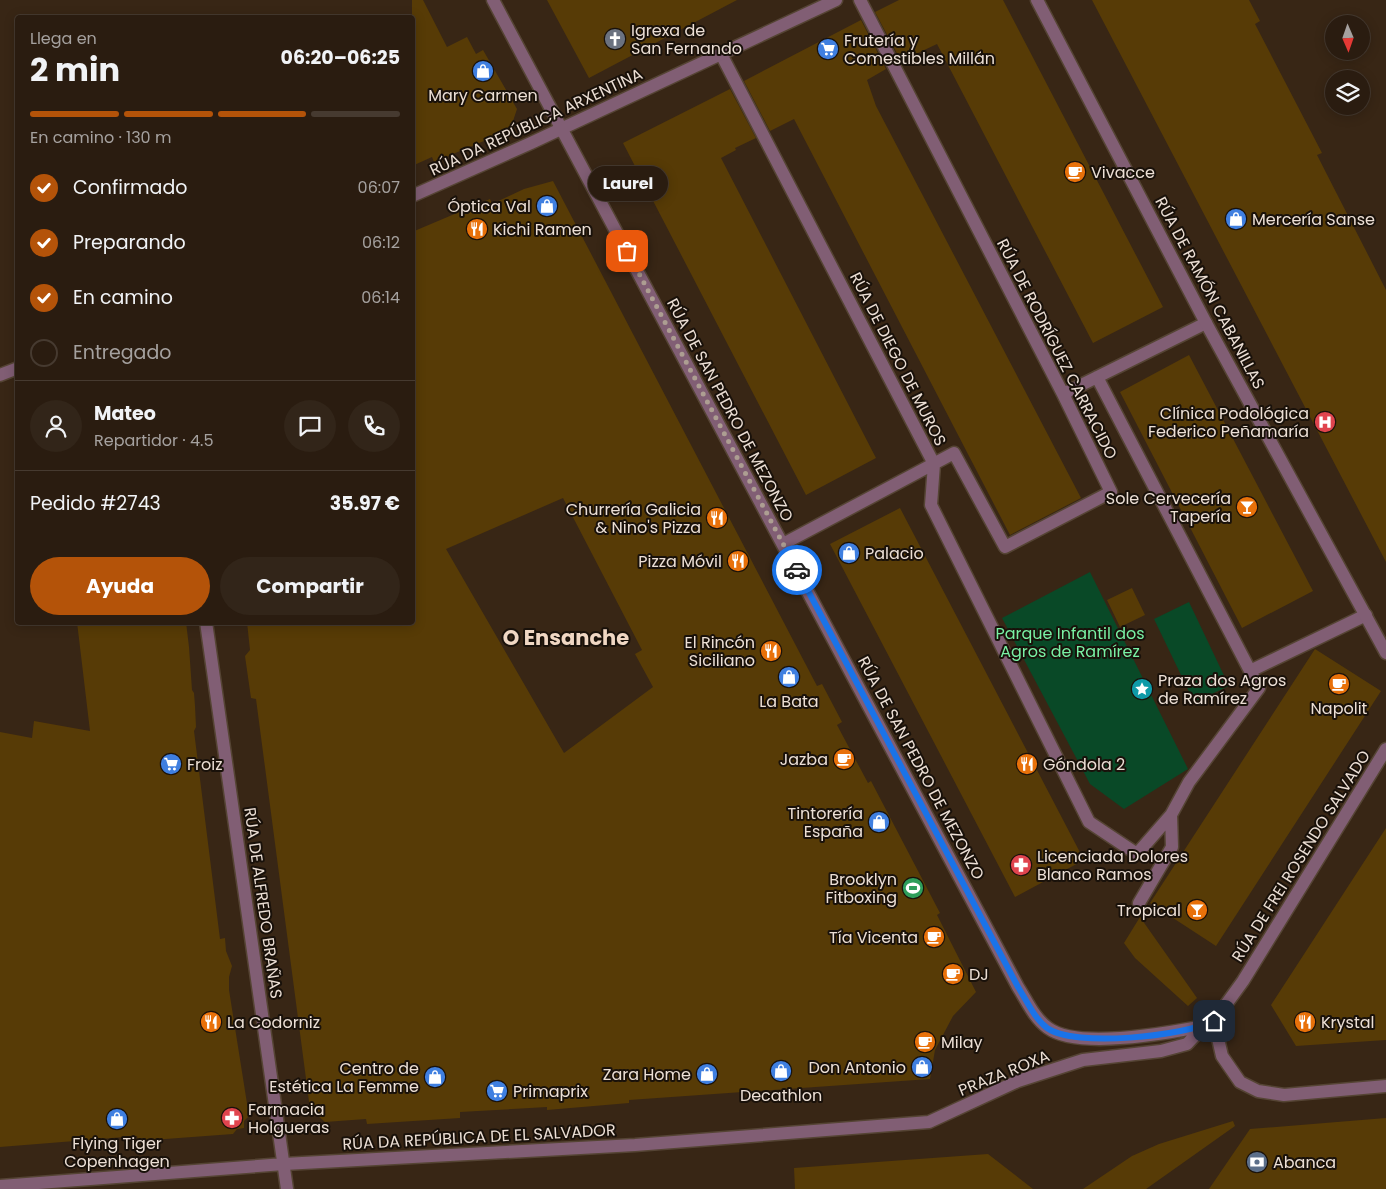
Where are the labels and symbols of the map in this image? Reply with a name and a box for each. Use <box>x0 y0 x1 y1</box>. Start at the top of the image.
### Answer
north arrow <box>1325 15 1370 60</box>
place label: Igrexa de San Fernando <box>631 19 742 60</box>
church icon: Igrexa de San Fernando <box>603 27 627 51</box>
place label: Frutería y Comestibles Millán <box>844 29 995 70</box>
supermarket icon: Frutería y Comestibles Millán <box>816 37 840 61</box>
shop icon: Mary Carmen <box>471 59 495 83</box>
street label: RÚA DA REPÚBLICA ARXENTINA <box>426 62 646 182</box>
place label: Mary Carmen <box>428 84 538 107</box>
cafe icon: Vivacce <box>1063 160 1087 184</box>
place label: Vivacce <box>1091 161 1155 184</box>
callout: Laurel <box>587 166 667 201</box>
street label: RÚA DE RAMÓN CABANILLAS <box>1149 193 1271 393</box>
shop icon: Óptica Val <box>535 194 559 218</box>
place label: Óptica Val <box>447 195 531 218</box>
shop icon: Mercería Sanse <box>1224 207 1248 231</box>
place label: Mercería Sanse <box>1252 208 1375 231</box>
restaurant icon: Kichi Ramen <box>465 217 489 241</box>
place label: Kichi Ramen <box>493 218 592 241</box>
pin <box>606 230 648 272</box>
street label: RÚA DE RODRÍGUEZ CARRACIDO <box>991 235 1123 463</box>
street label: RÚA DE DIEGO DE MUROS <box>844 268 952 450</box>
street label: RÚA DE SAN PEDRO DE MEZONZO <box>661 294 799 526</box>
place label: Clínica Podológica Federico Peñamaría <box>1148 402 1309 443</box>
hospital icon: Clínica Podológica Federico Peñamaría <box>1313 410 1337 434</box>
place label: Sole Cervecería Tapería <box>1106 487 1231 528</box>
bar icon: Sole Cervecería Tapería <box>1235 495 1259 519</box>
place label: Churrería Galicia & Nino's Pizza <box>566 498 701 539</box>
restaurant icon: Churrería Galicia & Nino's Pizza <box>705 506 729 530</box>
shop icon: Palacio <box>837 541 861 565</box>
place label: Palacio <box>865 542 924 565</box>
courier <box>772 545 822 595</box>
restaurant icon: Pizza Móvil <box>726 549 750 573</box>
place label: Pizza Móvil <box>638 550 722 573</box>
park label: Parque Infantil dos Agros de Ramírez <box>995 622 1145 663</box>
district label: O Ensanche <box>503 623 629 652</box>
place label: El Rincón Siciliano <box>684 631 755 672</box>
restaurant icon: El Rincón Siciliano <box>759 639 783 663</box>
street label: RÚA DE SAN PEDRO DE MEZONZO <box>852 652 990 884</box>
shop icon: La Bata <box>777 665 801 689</box>
place label: Praza dos Agros de Ramírez <box>1158 669 1286 710</box>
cafe icon: Napolit <box>1327 672 1351 696</box>
place icon: Praza dos Agros de Ramírez <box>1130 677 1154 701</box>
place label: La Bata <box>759 690 819 713</box>
place label: Napolit <box>1311 697 1368 720</box>
street label: RÚA DE FREI ROSENDO SALVADO <box>1226 746 1376 966</box>
cafe icon: Jazba <box>832 747 856 771</box>
place label: Jazba <box>780 748 828 771</box>
supermarket icon: Froiz <box>159 752 183 776</box>
restaurant icon: Góndola 2 <box>1015 752 1039 776</box>
place label: Froiz <box>187 753 223 776</box>
place label: Góndola 2 <box>1043 753 1125 776</box>
place label: Tintorería España <box>787 802 863 843</box>
street label: RÚA DE ALFREDO BRAÑAS <box>238 806 288 1000</box>
shop icon: Tintorería España <box>867 810 891 834</box>
place label: Licenciada Dolores Blanco Ramos <box>1037 845 1188 886</box>
pharmacy icon: Licenciada Dolores Blanco Ramos <box>1009 853 1033 877</box>
place label: Brooklyn Fitboxing <box>825 868 897 909</box>
sports icon: Brooklyn Fitboxing <box>901 876 925 900</box>
bar icon: Tropical <box>1185 898 1209 922</box>
place label: Tropical <box>1117 899 1181 922</box>
cafe icon: Tía Vicenta <box>922 925 946 949</box>
place label: Tía Vicenta <box>829 926 918 949</box>
cafe icon: DJ <box>941 962 965 986</box>
place label: DJ <box>969 963 989 986</box>
pin <box>1193 1000 1235 1042</box>
restaurant icon: La Codorniz <box>199 1010 223 1034</box>
restaurant icon: Krystal <box>1293 1010 1317 1034</box>
place label: La Codorniz <box>227 1011 320 1034</box>
place label: Krystal <box>1321 1011 1375 1034</box>
cafe icon: Milay <box>913 1030 937 1054</box>
place label: Milay <box>941 1031 982 1054</box>
street label: PRAZA ROXA <box>955 1044 1053 1102</box>
shop icon: Don Antonio <box>910 1055 934 1079</box>
place label: Don Antonio <box>808 1056 906 1079</box>
place label: Centro de Estética La Femme <box>269 1057 419 1098</box>
shop icon: Decathlon <box>769 1059 793 1083</box>
shop icon: Zara Home <box>695 1062 719 1086</box>
place label: Zara Home <box>603 1063 691 1086</box>
shop icon: Centro de Estética La Femme <box>423 1065 447 1089</box>
supermarket icon: Primaprix <box>485 1079 509 1103</box>
place label: Primaprix <box>513 1080 588 1103</box>
place label: Decathlon <box>740 1084 822 1107</box>
place label: Farmacia Holgueras <box>248 1098 329 1139</box>
pharmacy icon: Farmacia Holgueras <box>220 1106 244 1130</box>
shop icon: Flying Tiger Copenhagen <box>105 1107 129 1131</box>
street label: RÚA DA REPÚBLICA DE EL SALVADOR <box>342 1118 616 1156</box>
place label: Flying Tiger Copenhagen <box>64 1132 170 1173</box>
bank icon: Abanca <box>1245 1150 1269 1174</box>
place label: Abanca <box>1273 1151 1336 1174</box>

